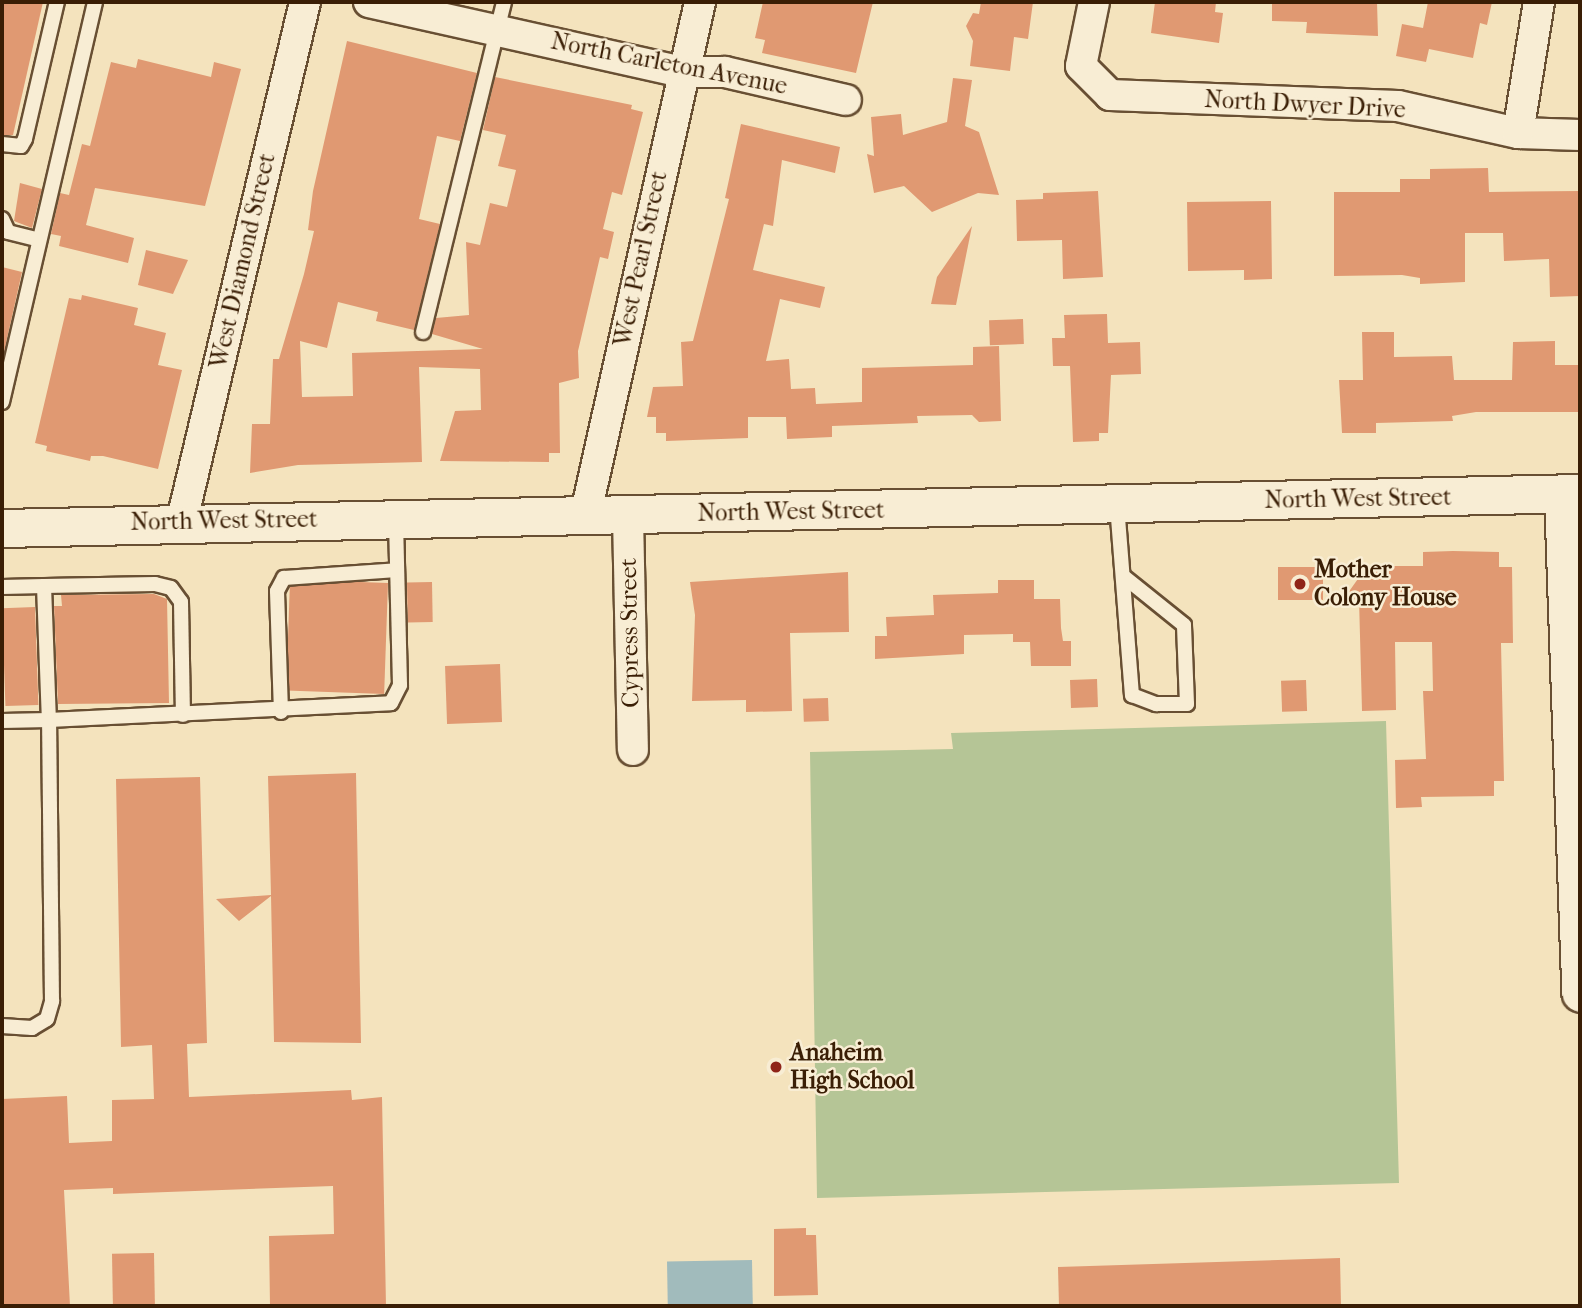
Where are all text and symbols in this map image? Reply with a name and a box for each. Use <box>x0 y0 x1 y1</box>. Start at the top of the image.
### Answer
street label: North Carleton Avenue <box>548 27 790 101</box>
street label: North Dwyer Drive <box>1204 85 1406 125</box>
street label: West Diamond Street <box>204 151 282 371</box>
street label: West Pearl Street <box>608 169 674 349</box>
street label: North West Street <box>1264 483 1452 515</box>
street label: North West Street <box>697 496 885 528</box>
street label: North West Street <box>130 505 318 537</box>
place label: Mother Colony House <box>1314 556 1457 612</box>
street label: Cypress Street <box>614 558 646 708</box>
marker: Mother Colony House <box>1292 576 1308 592</box>
place label: Anaheim High School <box>790 1039 914 1095</box>
marker: Anaheim High School <box>768 1059 784 1075</box>

